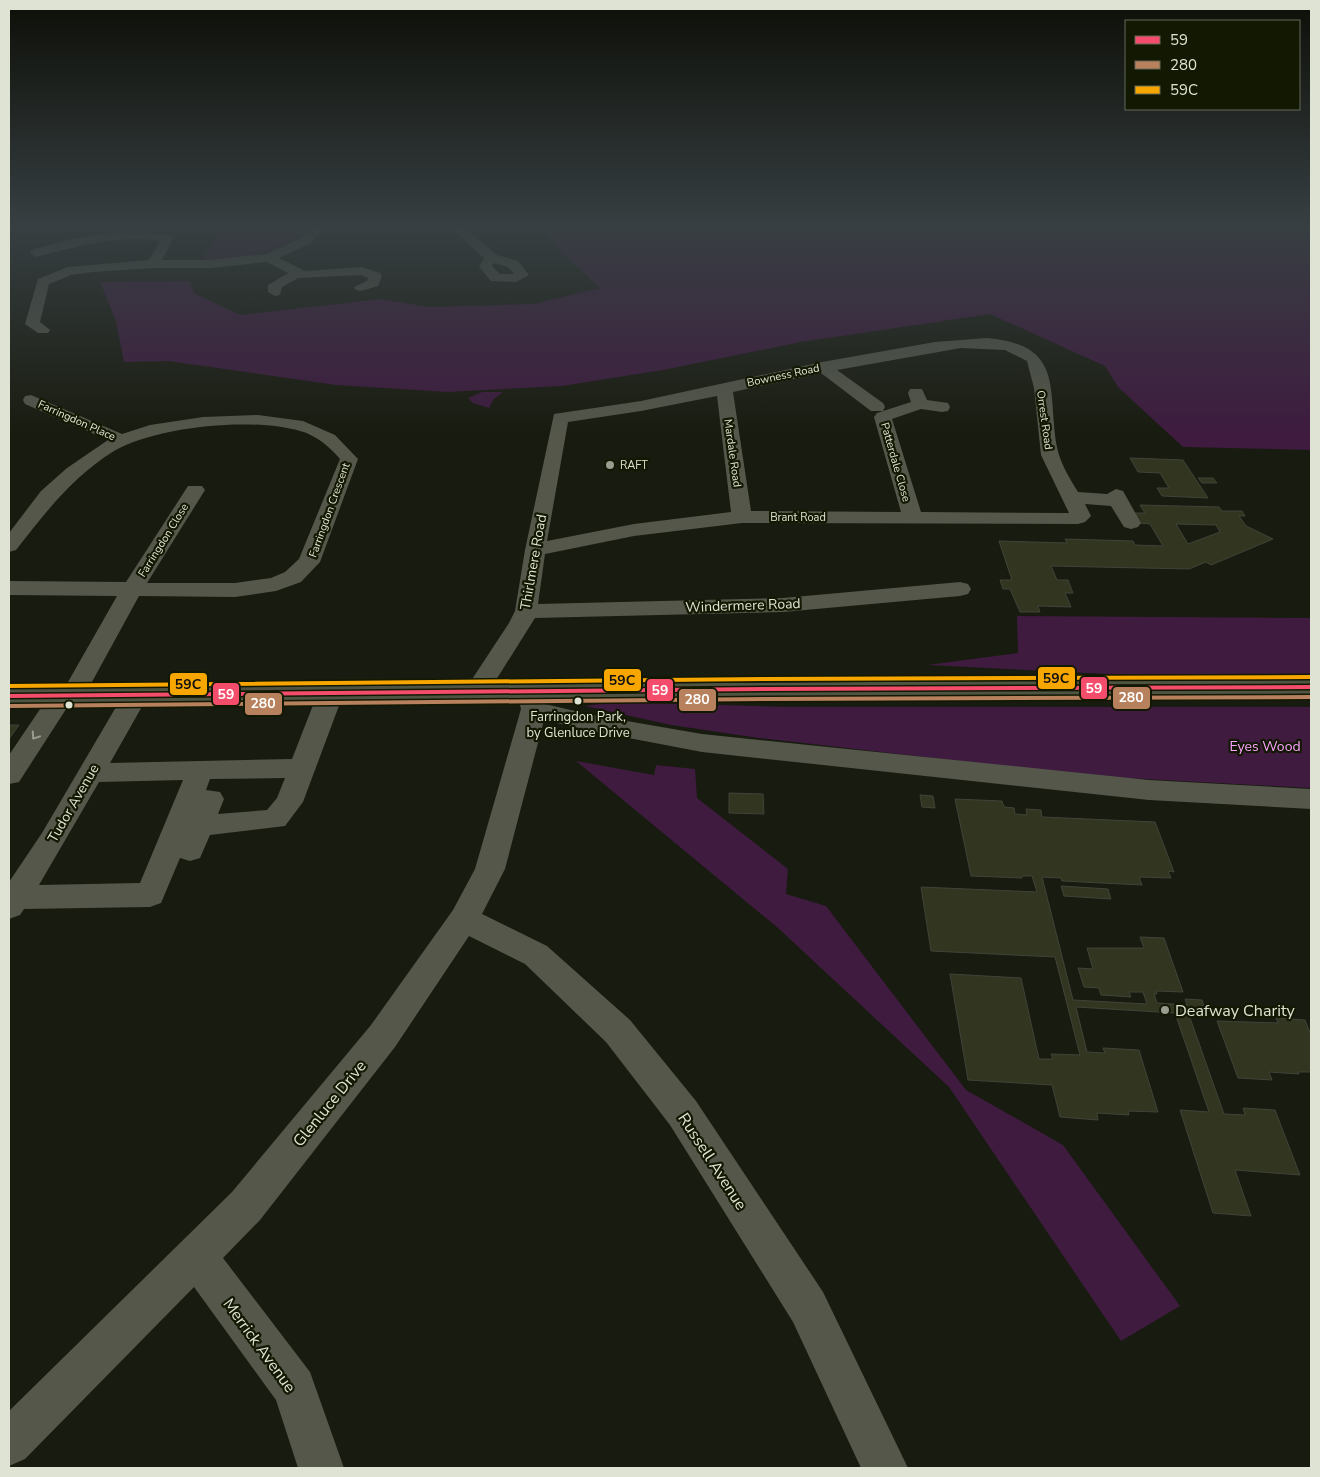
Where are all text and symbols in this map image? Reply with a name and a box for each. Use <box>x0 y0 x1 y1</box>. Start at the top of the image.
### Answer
legend <box>1125 20 1300 110</box>
text: 59 <box>1170 30 1188 50</box>
text: 280 <box>1170 55 1197 75</box>
text: 59C <box>1170 80 1198 100</box>
street label: Bowness Road <box>745 360 821 391</box>
street label: Orrest Road <box>1033 390 1056 451</box>
street label: Farringdon Place <box>36 397 118 444</box>
street label: Mardale Road <box>720 418 745 488</box>
street label: Patterdale Close <box>877 421 914 504</box>
place label: RAFT <box>620 458 648 473</box>
marker: RAFT <box>604 459 616 471</box>
street label: Farringdon Crescent <box>305 461 354 560</box>
street label: Farringdon Close <box>135 500 192 580</box>
street label: Brant Road <box>770 510 826 525</box>
street label: Thirlmere Road <box>516 513 551 611</box>
street label: Windermere Road <box>685 594 801 617</box>
line badge: 59C <box>1037 666 1076 690</box>
line badge: 59C <box>603 668 642 692</box>
text: 59C <box>1043 669 1070 688</box>
text: 59C <box>609 671 636 690</box>
line badge: 59C <box>169 672 208 696</box>
text: 59C <box>175 675 202 694</box>
line badge: 59 <box>1080 676 1108 700</box>
line badge: 59 <box>646 678 674 702</box>
text: 59 <box>1086 679 1102 698</box>
text: 59 <box>652 681 668 700</box>
line badge: 59 <box>212 682 240 706</box>
text: 59 <box>218 685 234 704</box>
line badge: 280 <box>1112 686 1151 710</box>
line badge: 280 <box>678 688 717 712</box>
text: 280 <box>1118 688 1144 707</box>
text: 280 <box>684 690 710 709</box>
line badge: 280 <box>244 692 283 716</box>
text: 280 <box>250 694 276 713</box>
marker: Farringdon Park, by Glenluce Drive <box>573 696 583 706</box>
unlabelled marker <box>64 700 74 710</box>
place label: Farringdon Park, by Glenluce Drive <box>526 708 630 742</box>
one-way arrow <box>32 730 41 739</box>
park label: Eyes Wood <box>1229 737 1301 756</box>
street label: Tudor Avenue <box>43 761 104 846</box>
place label: Deafway Charity <box>1175 1000 1296 1022</box>
marker: Deafway Charity <box>1159 1004 1171 1016</box>
street label: Glenluce Drive <box>288 1056 371 1152</box>
street label: Russell Avenue <box>673 1109 752 1214</box>
street label: Merrick Avenue <box>218 1294 301 1397</box>

